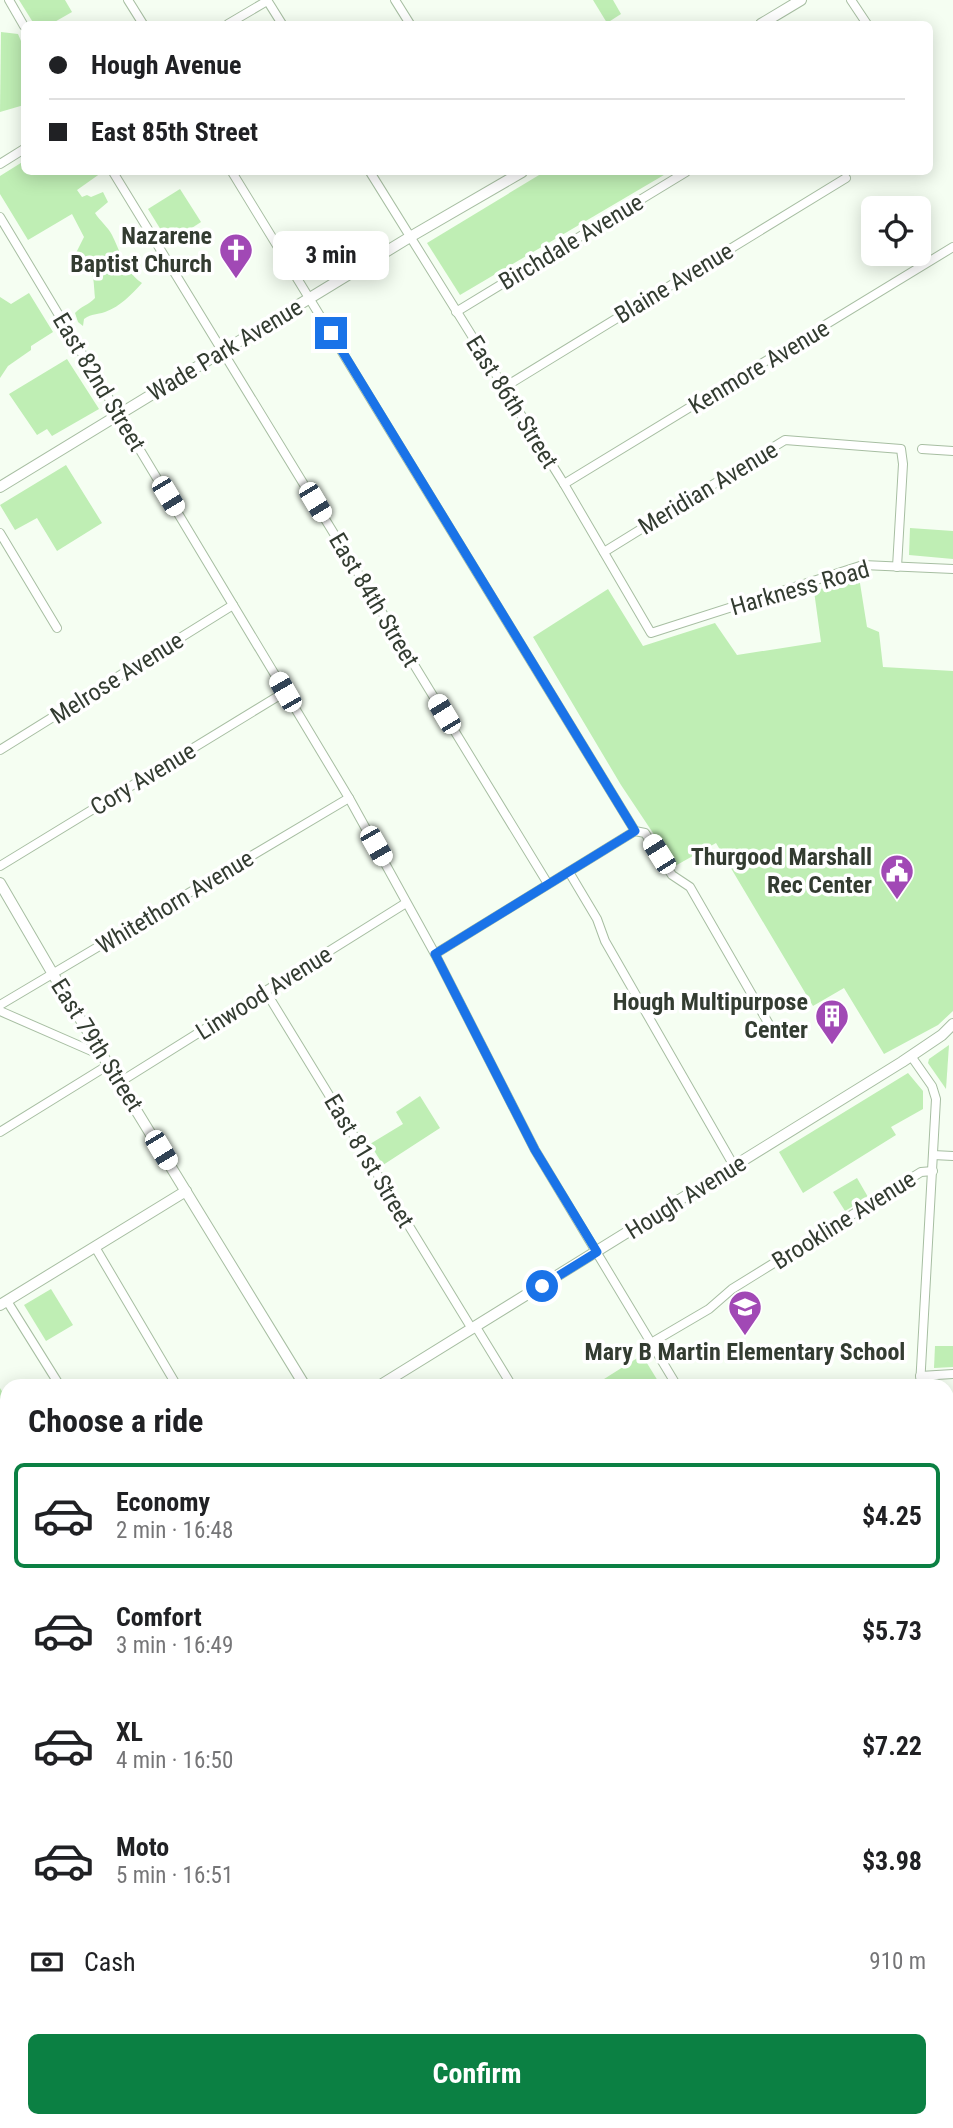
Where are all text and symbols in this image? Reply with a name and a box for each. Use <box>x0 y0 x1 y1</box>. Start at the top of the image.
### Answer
text: Hough Avenue <box>91 50 241 80</box>
text: East 85th Street <box>91 117 258 147</box>
street label: Birchdale Avenue <box>494 188 648 296</box>
map controls <box>861 196 931 266</box>
button: locate <box>861 196 931 266</box>
place label: Nazarene Baptist Church <box>70 222 212 278</box>
church icon: Nazarene Baptist Church <box>217 231 255 280</box>
callout: 3 min <box>273 232 389 280</box>
street label: Blaine Avenue <box>610 237 738 329</box>
text: 3 min <box>305 242 357 269</box>
street label: Wade Park Avenue <box>143 293 307 407</box>
street label: East 82nd Street <box>47 308 151 456</box>
street label: Kenmore Avenue <box>684 314 834 420</box>
route end <box>315 317 347 349</box>
street label: East 86th Street <box>460 331 564 473</box>
street label: Meridian Avenue <box>633 435 783 541</box>
car <box>149 473 188 519</box>
car <box>296 479 335 525</box>
street label: East 84th Street <box>323 528 425 672</box>
street label: Harkness Road <box>727 555 873 621</box>
street label: Melrose Avenue <box>46 626 188 730</box>
car <box>266 669 305 715</box>
car <box>425 691 464 737</box>
street label: Cory Avenue <box>85 737 201 821</box>
car <box>357 823 396 869</box>
car <box>639 831 680 877</box>
place label: Thurgood Marshall Rec Center <box>691 843 872 899</box>
street label: Whitethorn Avenue <box>91 844 259 960</box>
public building icon: Thurgood Marshall Rec Center <box>878 852 916 901</box>
street label: Linwood Avenue <box>191 940 337 1046</box>
street label: East 79th Street <box>45 974 149 1116</box>
place label: Hough Multipurpose Center <box>613 988 808 1044</box>
building icon: Hough Multipurpose Center <box>813 997 851 1046</box>
street label: East 81st Street <box>318 1089 420 1233</box>
car <box>142 1127 181 1173</box>
street label: Hough Avenue <box>621 1149 751 1245</box>
street label: Brookline Avenue <box>767 1165 921 1275</box>
route start <box>526 1270 558 1302</box>
school or university icon: Mary B Martin Elementary School <box>726 1288 764 1337</box>
place label: Mary B Martin Elementary School <box>585 1338 905 1366</box>
text: Choose a ride <box>28 1402 203 1440</box>
icon: car <box>32 1484 95 1547</box>
text: Economy <box>116 1487 210 1517</box>
text: $4.25 <box>862 1501 922 1531</box>
text: 2 min · 16:48 <box>116 1517 233 1544</box>
icon: car <box>32 1599 95 1662</box>
text: Comfort <box>116 1602 202 1632</box>
text: $5.73 <box>862 1616 922 1646</box>
text: 3 min · 16:49 <box>116 1632 233 1659</box>
icon: car <box>32 1714 95 1777</box>
text: XL <box>116 1717 143 1747</box>
text: $7.22 <box>862 1731 922 1761</box>
text: 4 min · 16:50 <box>116 1747 233 1774</box>
icon: car <box>32 1829 95 1892</box>
text: Moto <box>116 1832 169 1862</box>
text: $3.98 <box>862 1846 922 1876</box>
text: 5 min · 16:51 <box>116 1862 233 1889</box>
icon: cash <box>28 1943 66 1981</box>
text: Cash <box>84 1947 136 1977</box>
text: 910 m <box>869 1948 926 1975</box>
button: Confirm <box>28 2034 926 2114</box>

